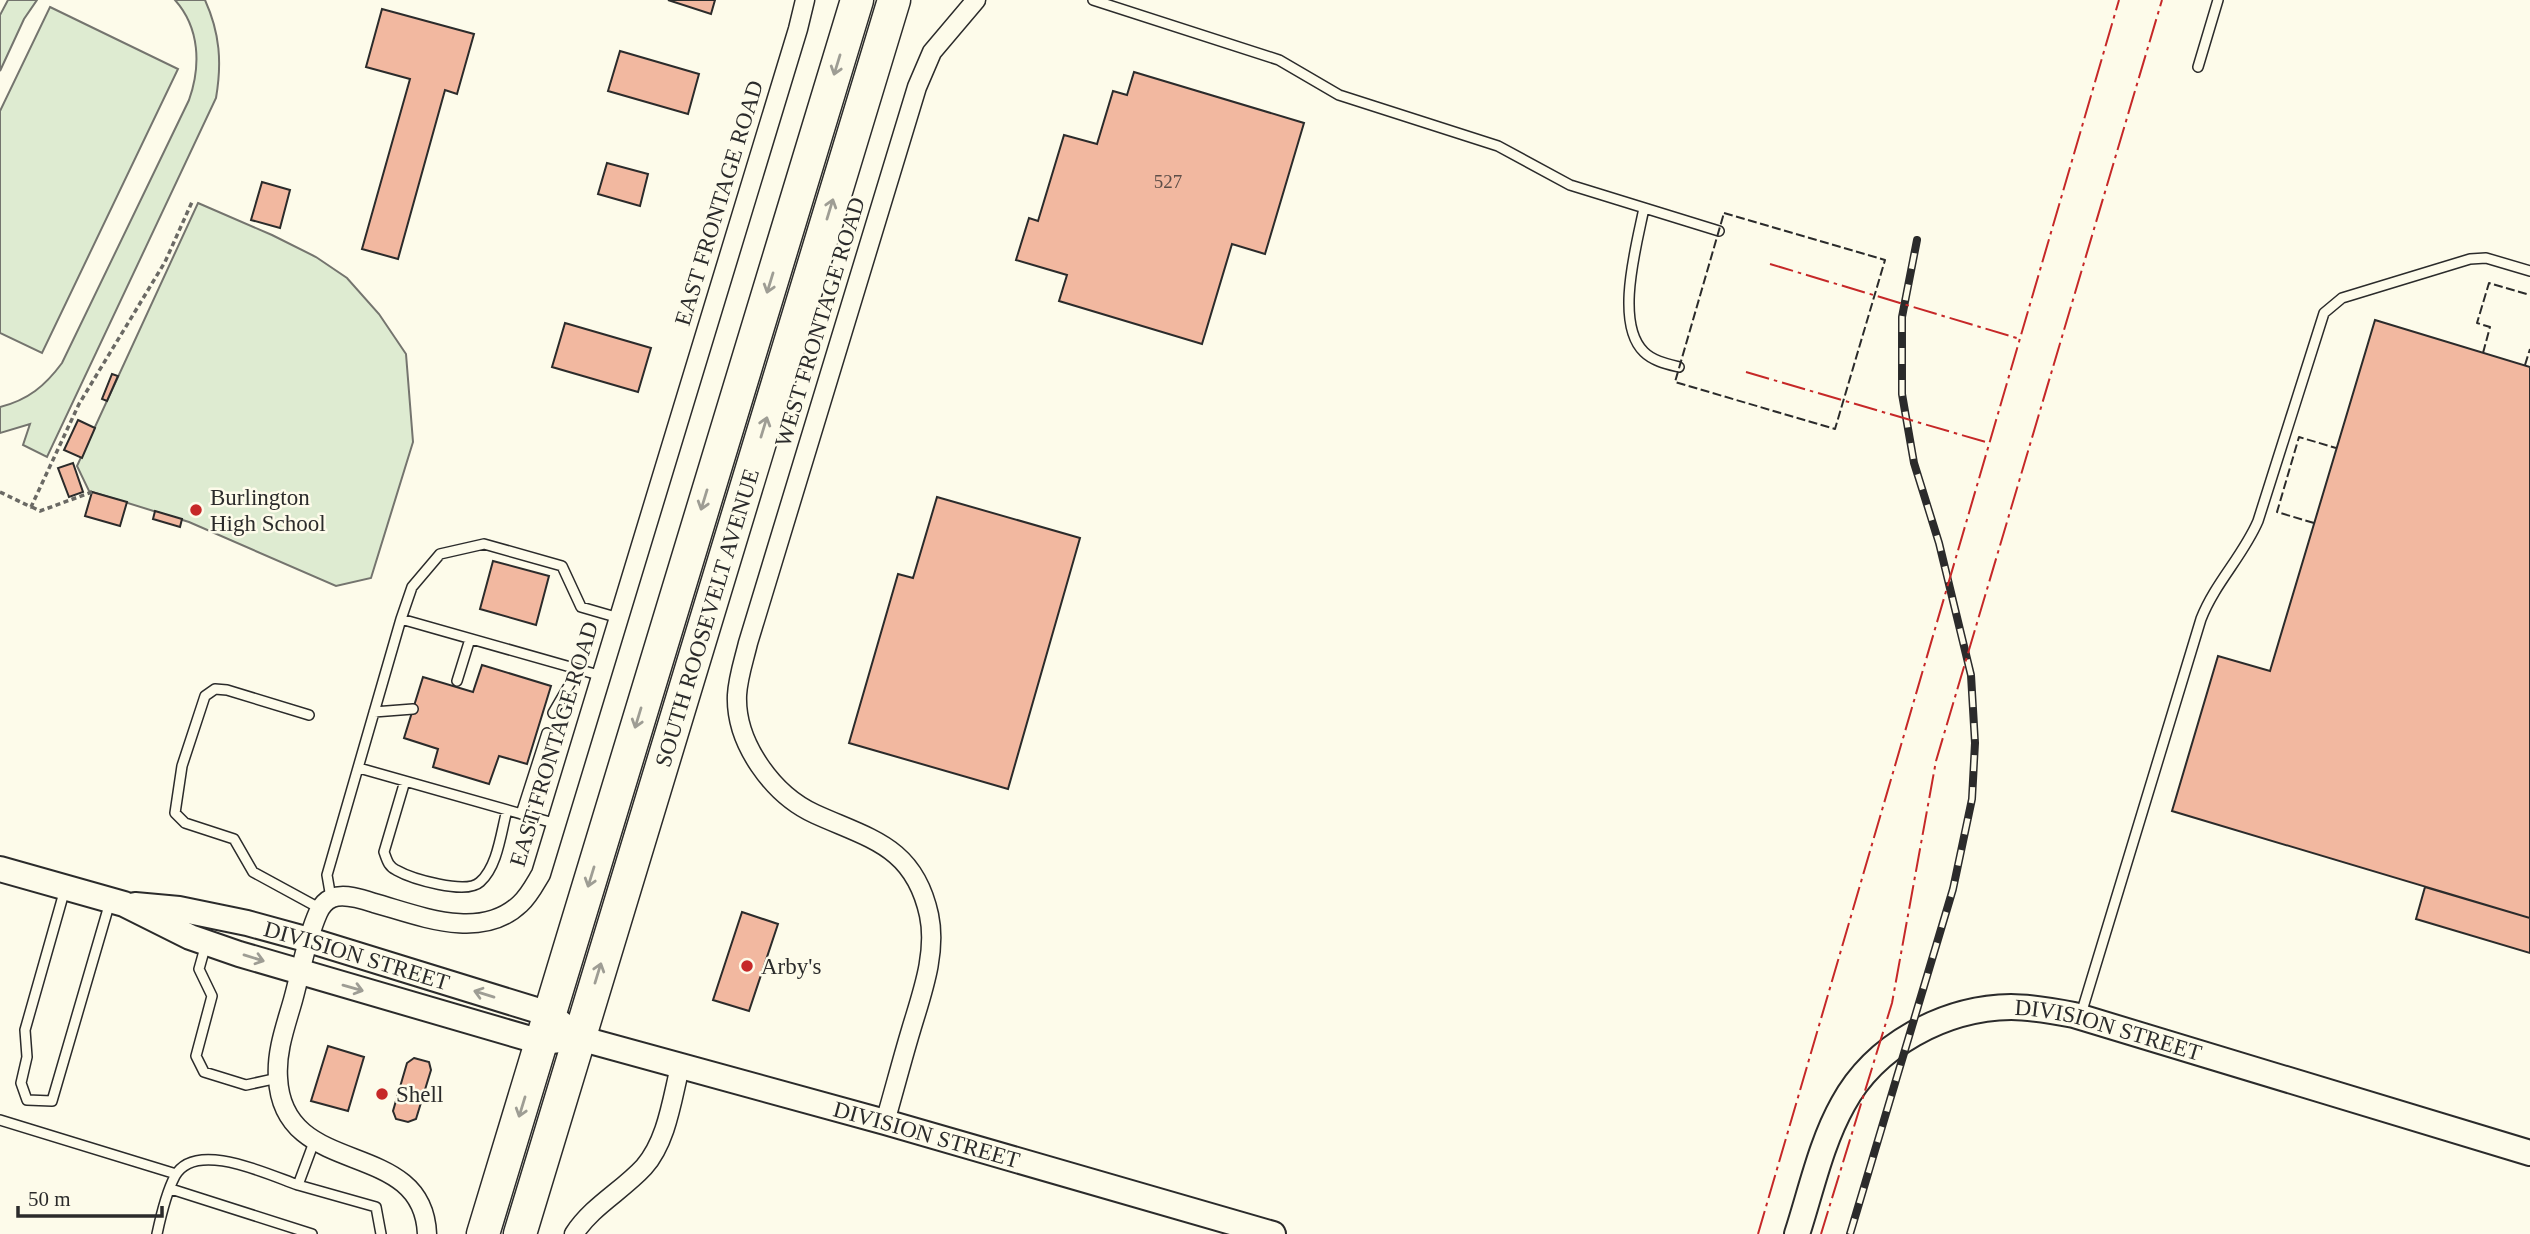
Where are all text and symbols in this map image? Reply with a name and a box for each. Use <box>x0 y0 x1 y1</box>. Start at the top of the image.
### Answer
one-way arrow <box>829 54 842 76</box>
street label: EAST FRONTAGE ROAD <box>670 78 768 328</box>
house number: 527 <box>1154 171 1182 192</box>
street label: WEST FRONTAGE ROAD <box>770 194 870 450</box>
one-way arrow <box>825 199 838 221</box>
one-way arrow <box>763 272 776 294</box>
one-way arrow <box>758 416 771 438</box>
street label: SOUTH ROOSEVELT AVENUE <box>650 466 764 770</box>
place label: Burlington High School <box>210 485 326 536</box>
one-way arrow <box>696 489 709 511</box>
marker: Burlington High School <box>188 502 204 518</box>
street label: EAST FRONTAGE ROAD <box>505 619 603 869</box>
one-way arrow <box>631 707 644 729</box>
one-way arrow <box>583 866 596 888</box>
street label: DIVISION STREET <box>261 916 453 995</box>
one-way arrow <box>243 953 265 966</box>
place label: Arby's <box>761 954 821 979</box>
marker: Arby's <box>739 958 755 974</box>
one-way arrow <box>593 962 606 984</box>
one-way arrow <box>341 982 364 995</box>
one-way arrow <box>474 987 496 999</box>
street label: DIVISION STREET <box>2014 994 2205 1065</box>
place label: Shell <box>396 1082 443 1107</box>
marker: Shell <box>374 1086 390 1102</box>
one-way arrow <box>514 1096 527 1118</box>
street label: DIVISION STREET <box>831 1096 1023 1173</box>
scale bar <box>18 1174 161 1218</box>
text: 50 m <box>28 1187 71 1211</box>

